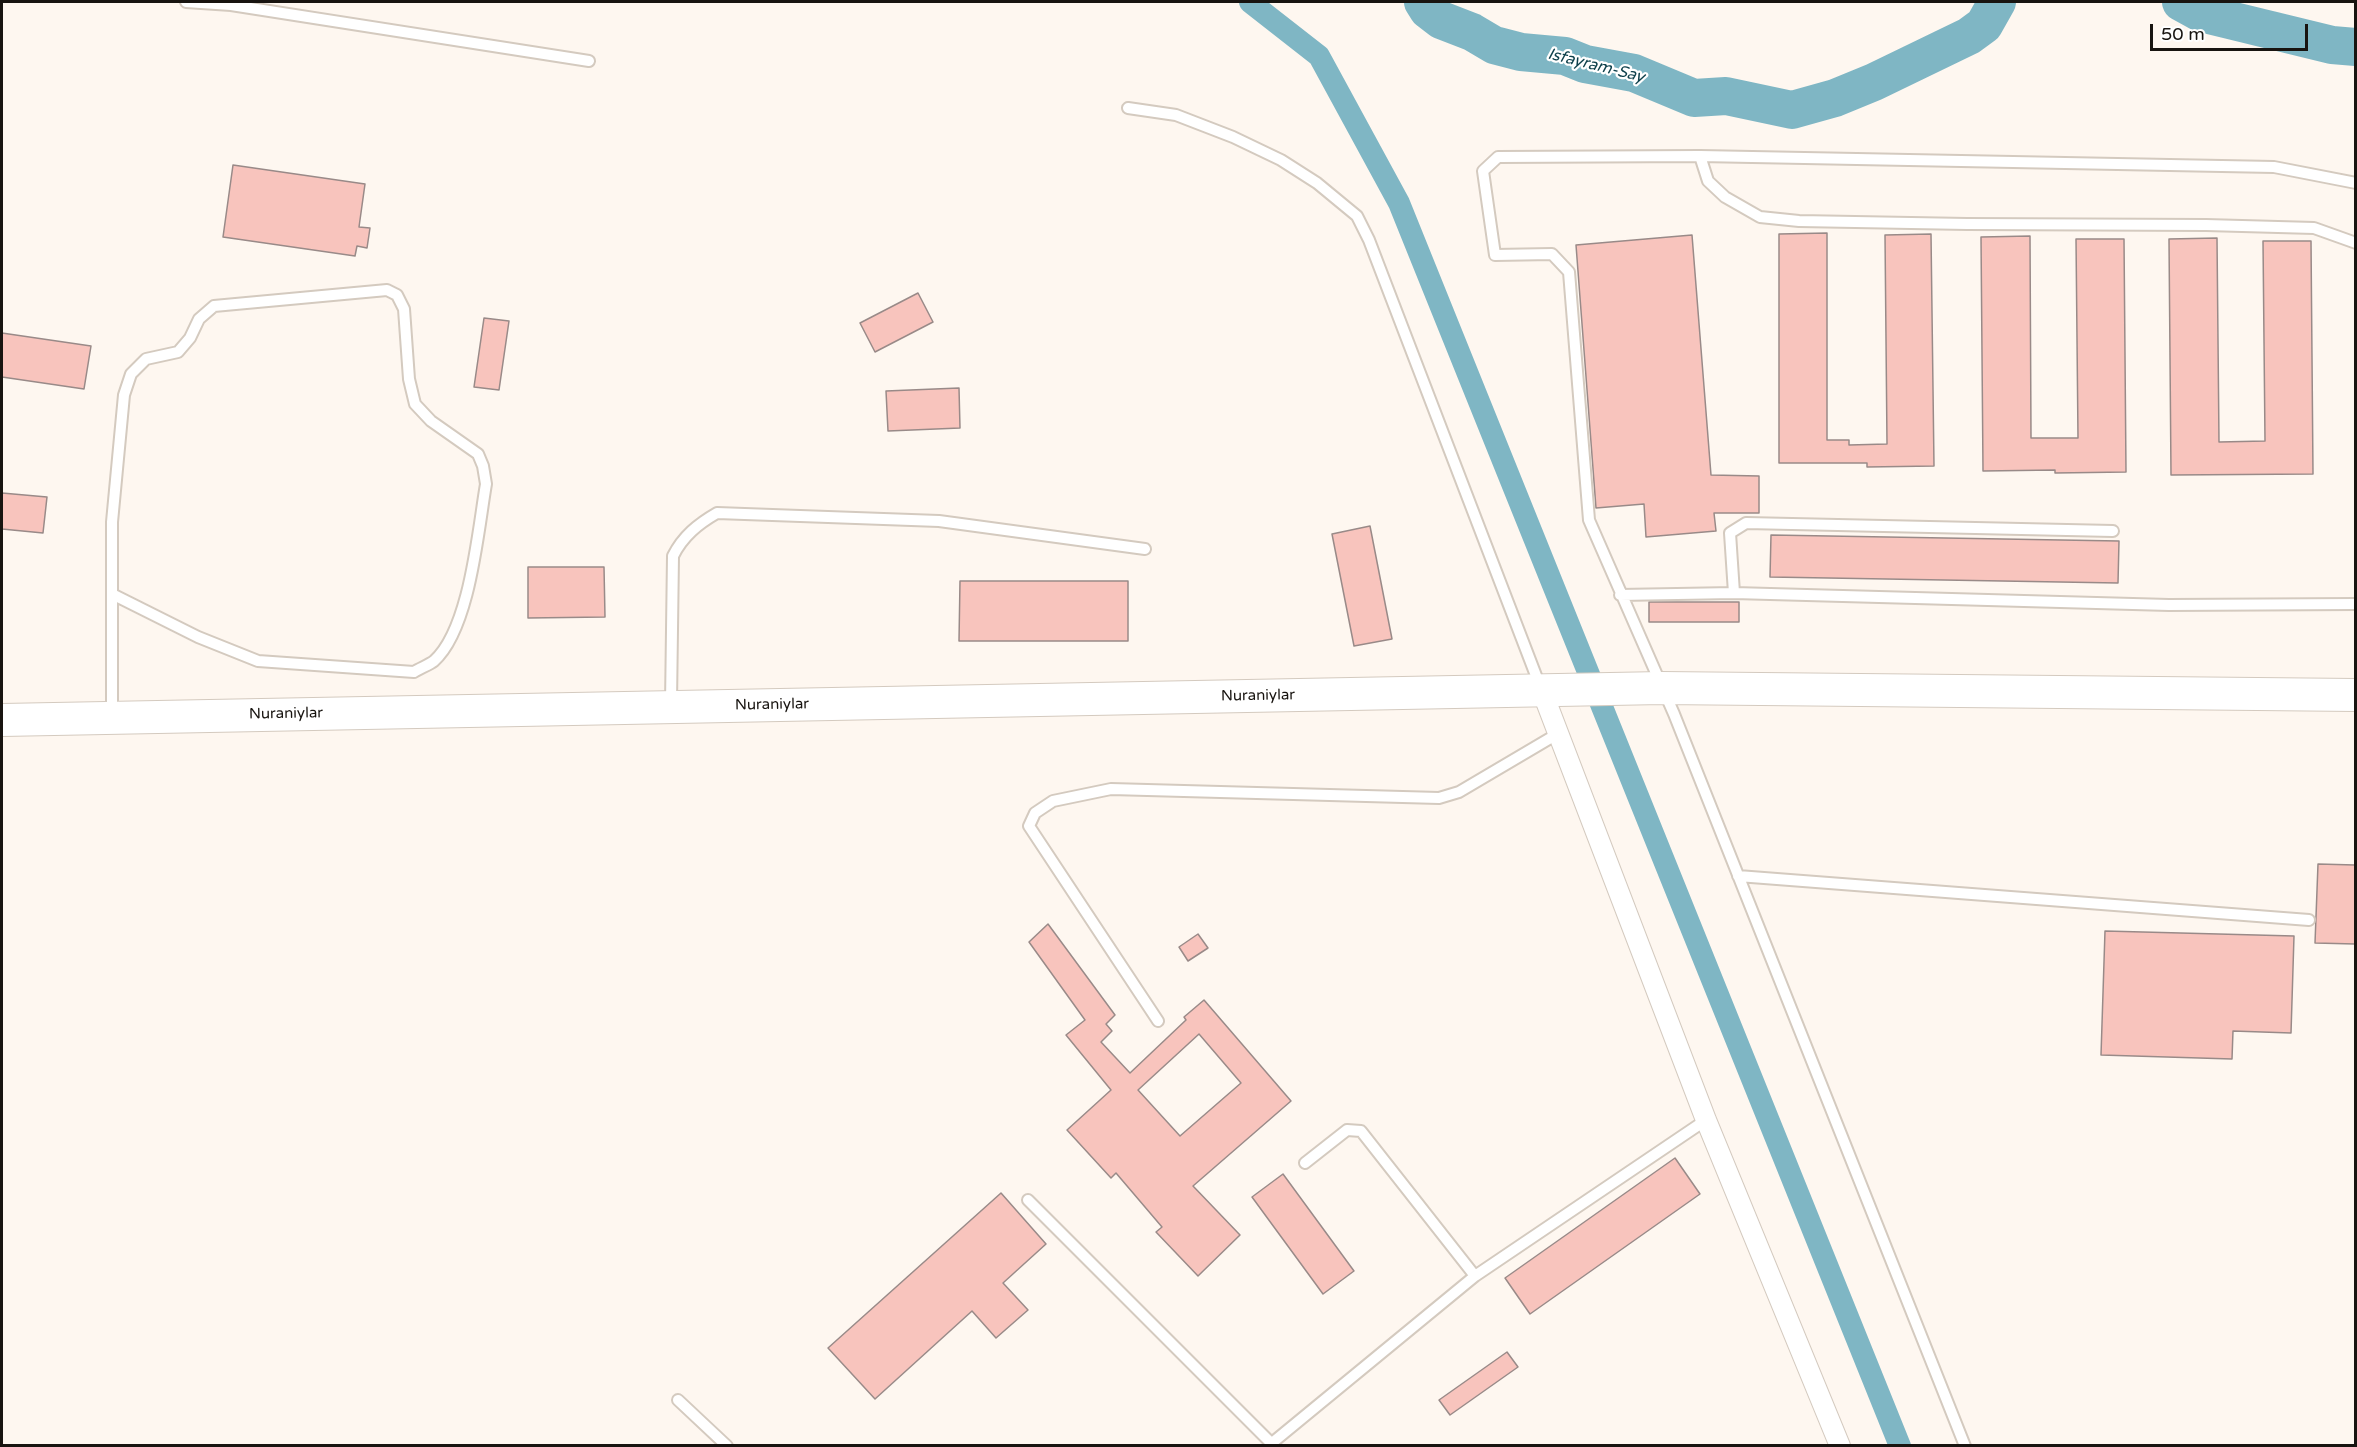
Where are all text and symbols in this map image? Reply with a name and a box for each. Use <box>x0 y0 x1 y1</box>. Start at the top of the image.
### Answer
scale bar <box>2153 12 2310 50</box>
text: 50 m <box>2161 23 2205 45</box>
water label: Isfayram-Say <box>1546 45 1646 87</box>
street label: Nuraniylar <box>1221 686 1295 706</box>
street label: Nuraniylar <box>735 695 809 715</box>
street label: Nuraniylar <box>249 704 323 724</box>

